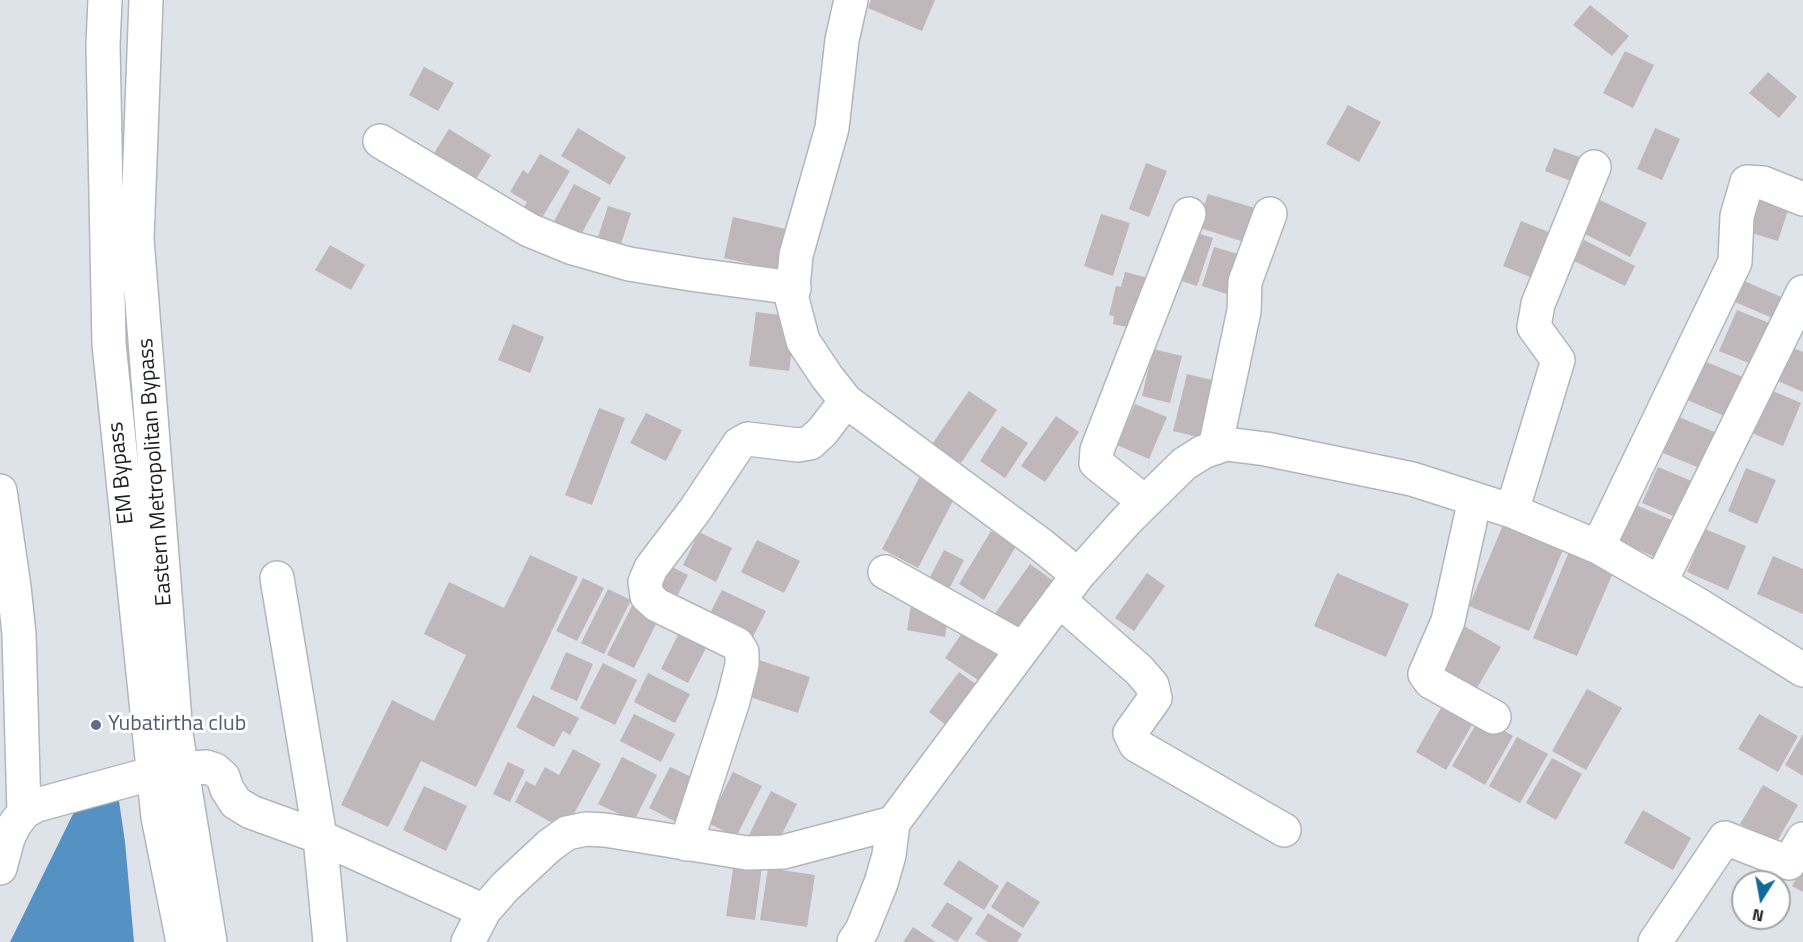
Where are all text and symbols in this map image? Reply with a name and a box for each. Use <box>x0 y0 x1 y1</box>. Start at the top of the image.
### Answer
street label: Eastern Metropolitan Bypass <box>133 337 179 607</box>
street label: EM Bypass <box>104 421 140 525</box>
place label: Yubatirtha club <box>108 712 246 738</box>
marker: Yubatirtha club <box>89 718 103 732</box>
north arrow <box>1731 870 1791 930</box>
text: N <box>1750 903 1766 929</box>

